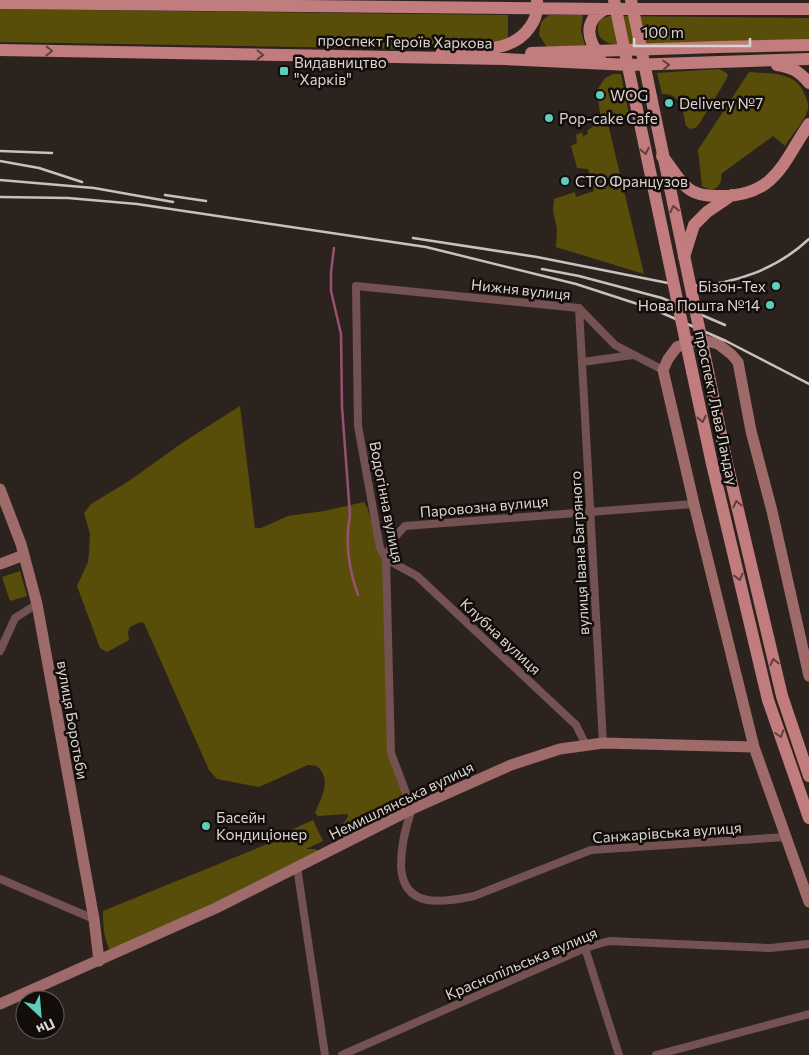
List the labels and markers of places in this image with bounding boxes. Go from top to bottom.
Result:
place label: Видавництво "Харків" [294,53,387,88]
marker: Видавництво "Харків" [278,65,290,77]
place label: WOG [610,86,648,104]
marker: WOG [594,89,606,101]
place label: Delivery №7 [679,94,763,112]
marker: Delivery №7 [663,97,675,109]
place label: Pop-cake Cafe [559,109,658,127]
marker: Pop-cake Cafe [543,112,555,124]
place label: СТО Французов [575,172,688,190]
marker: СТО Французов [559,175,571,187]
place label: Бізон-Тех [698,277,766,295]
marker: Бізон-Тех [770,280,782,292]
place label: Нова Пошта №14 [638,296,760,314]
marker: Нова Пошта №14 [764,299,776,311]
place label: Басейн Кондиціонер [216,808,307,843]
marker: Басейн Кондиціонер [200,820,212,832]

